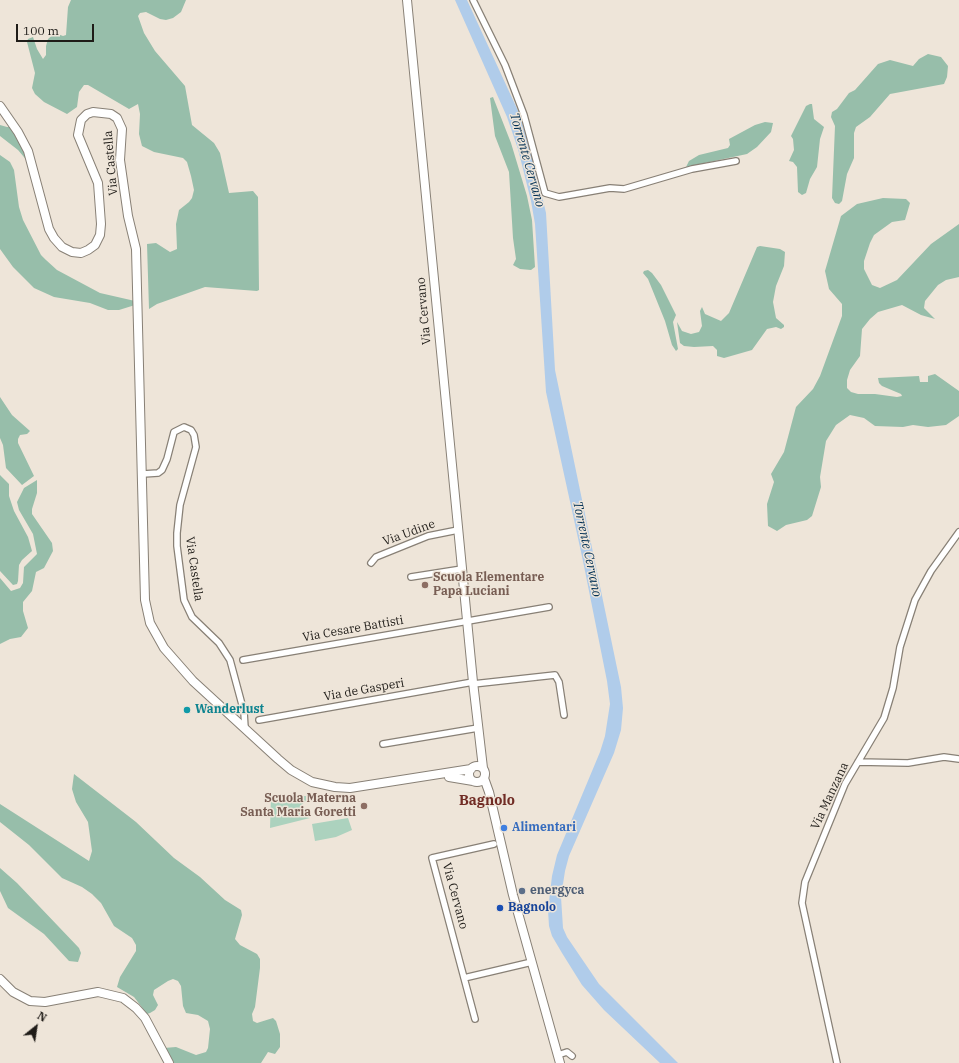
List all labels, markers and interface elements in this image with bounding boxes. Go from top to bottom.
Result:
scale bar [18,16,96,42]
text: 100 m [23,23,59,38]
water label: Torrente Cervano [506,111,548,209]
street label: Via Castella [101,130,121,196]
street label: Via Cervano [414,277,434,345]
water label: Torrente Cervano [569,500,605,598]
street label: Via Udine [381,517,437,549]
street label: Via Castella [182,536,206,602]
place label: Scuola Elementare Papa Luciani [433,571,544,599]
marker: Scuola Elementare Papa Luciani [420,580,430,590]
street label: Via Cesare Battisti [301,613,405,645]
street label: Via de Gasperi [323,676,405,704]
place label: Wanderlust [195,703,264,717]
marker: Wanderlust [182,705,192,715]
street label: Via Manzana [808,760,852,832]
place label: Scuola Materna Santa Maria Goretti [240,792,356,820]
district label: Bagnolo [459,793,515,809]
marker: Scuola Materna Santa Maria Goretti [359,801,369,811]
place label: Alimentari [512,821,576,835]
marker: Alimentari [499,823,509,833]
street label: Via Cervano [439,861,471,931]
place label: energyca [530,884,584,898]
marker: energyca [517,886,527,896]
place label: Bagnolo [508,901,556,915]
marker: Bagnolo [495,903,505,913]
north arrow [16,1007,56,1047]
text: N [35,1008,49,1025]

